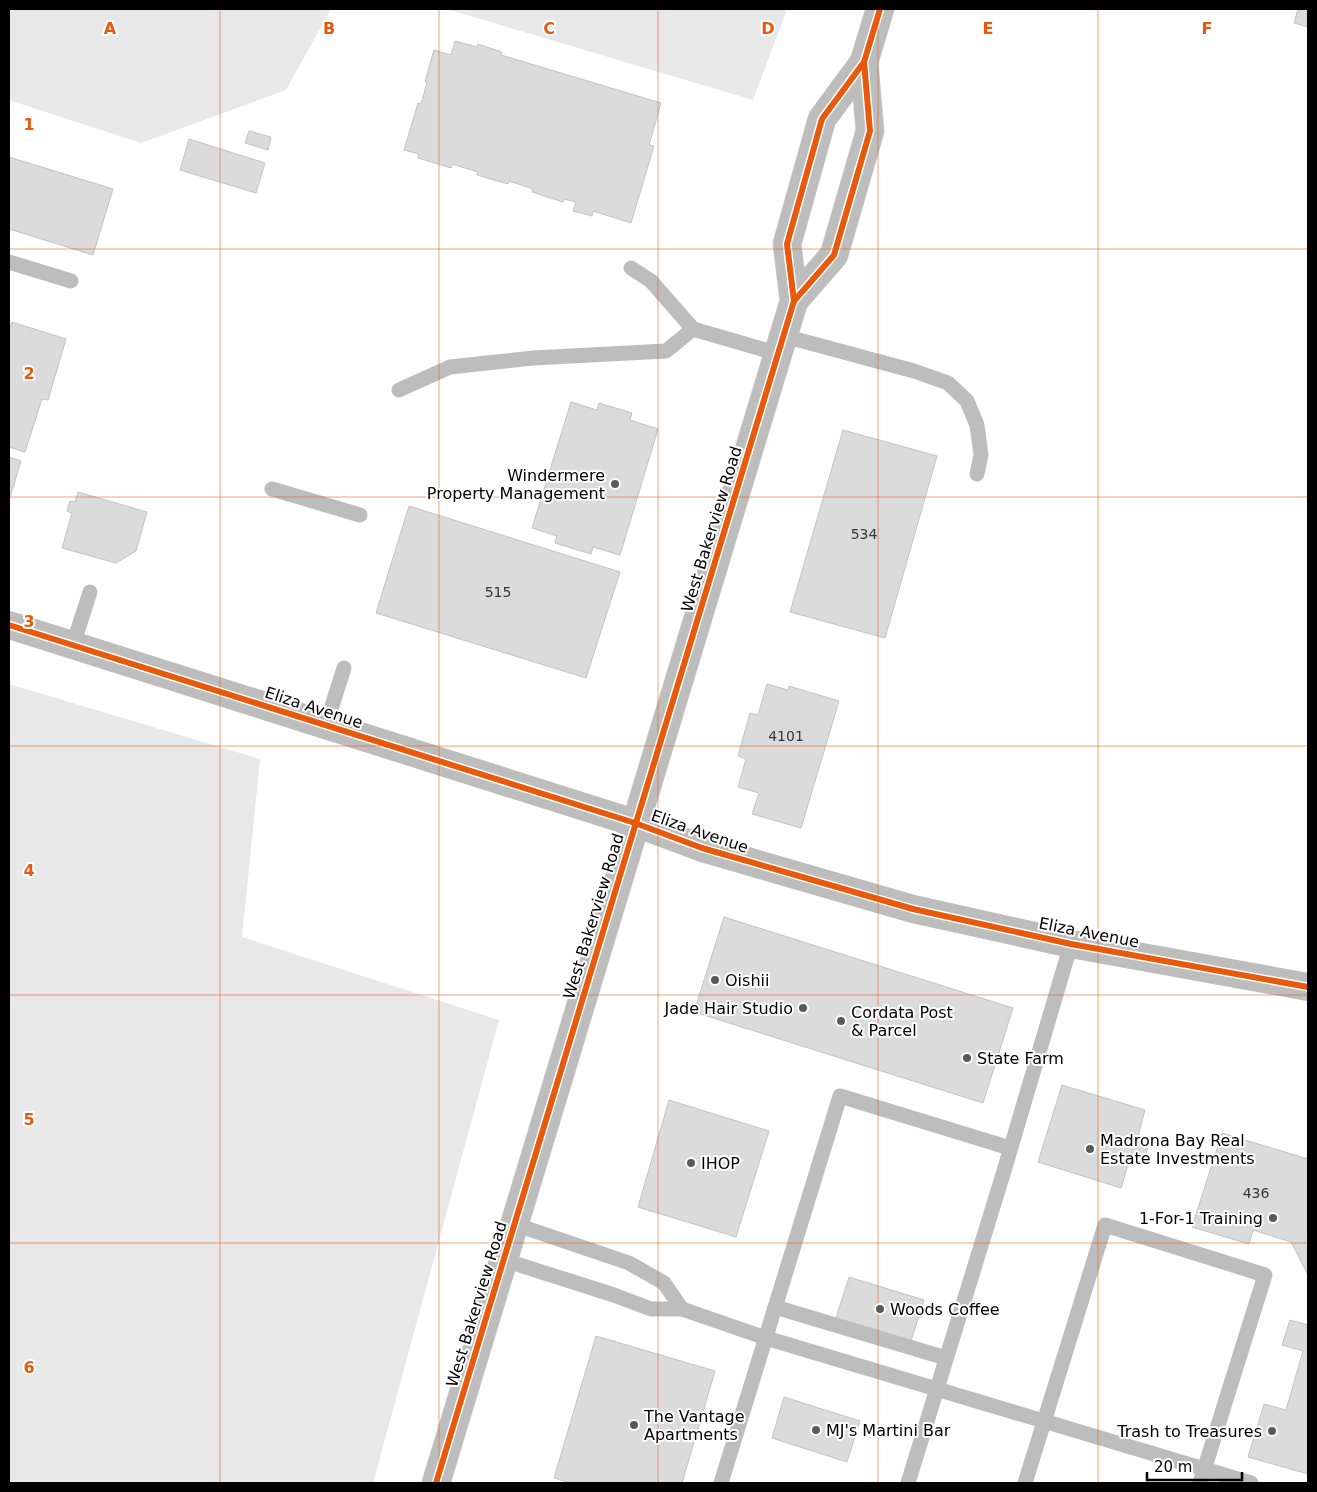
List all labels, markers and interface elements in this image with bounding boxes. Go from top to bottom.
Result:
text: A [104,19,117,38]
text: B [323,19,335,38]
text: C [543,19,555,38]
text: D [761,19,775,38]
text: E [983,19,993,38]
text: F [1202,19,1212,38]
text: 1 [23,115,35,134]
text: 2 [23,364,35,383]
street label: West Bakerview Road [677,444,746,614]
place label: Windermere Property Management [427,466,605,503]
marker: Windermere Property Management [609,478,621,490]
house number: 534 [851,526,877,542]
house number: 515 [485,584,511,600]
text: 3 [23,612,35,631]
street label: Eliza Avenue [263,683,365,732]
house number: 4101 [768,728,804,744]
street label: Eliza Avenue [649,806,751,857]
street label: West Bakerview Road [559,831,628,1001]
text: 4 [23,861,35,880]
street label: Eliza Avenue [1037,913,1141,952]
place label: Oishii [725,971,769,990]
marker: Oishii [709,974,721,986]
place label: Jade Hair Studio [663,999,793,1018]
marker: Jade Hair Studio [797,1002,809,1014]
place label: Cordata Post & Parcel [851,1003,953,1040]
marker: Cordata Post & Parcel [835,1015,847,1027]
place label: State Farm [977,1049,1064,1068]
marker: State Farm [961,1052,973,1064]
text: 5 [23,1110,35,1129]
place label: Madrona Bay Real Estate Investments [1100,1131,1255,1168]
marker: Madrona Bay Real Estate Investments [1084,1143,1096,1155]
place label: IHOP [701,1154,740,1173]
marker: IHOP [685,1157,697,1169]
house number: 436 [1243,1185,1269,1201]
place label: 1-For-1 Training [1139,1209,1263,1228]
marker: 1-For-1 Training [1267,1212,1279,1224]
street label: West Bakerview Road [442,1219,511,1389]
place label: Woods Coffee [890,1300,1000,1319]
marker: Woods Coffee [874,1303,886,1315]
text: 6 [23,1358,35,1377]
place label: The Vantage Apartments [643,1407,745,1444]
marker: The Vantage Apartments [628,1419,640,1431]
place label: MJ's Martini Bar [826,1421,951,1440]
place label: Trash to Treasures [1116,1422,1262,1441]
marker: MJ's Martini Bar [810,1424,822,1436]
marker: Trash to Treasures [1266,1425,1278,1437]
scale bar [1147,1450,1242,1482]
text: 20 m [1154,1458,1192,1476]

